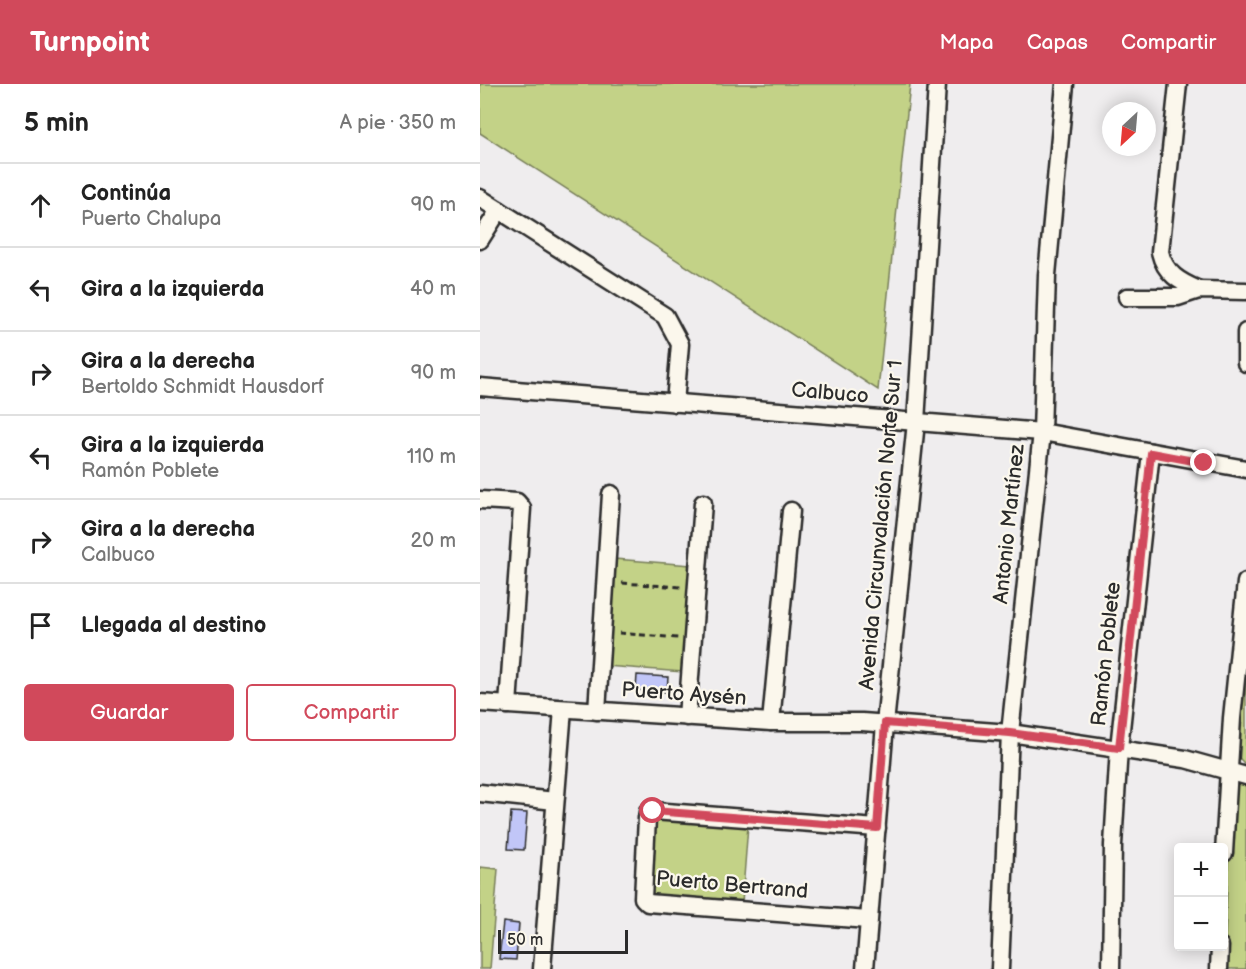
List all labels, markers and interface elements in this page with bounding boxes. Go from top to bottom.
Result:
text: Turnpoint [30,26,150,59]
text: Mapa [940,30,994,55]
text: Capas [1027,30,1088,55]
text: Compartir [1121,30,1216,55]
north arrow [1102,102,1156,156]
text: 5 min [24,108,89,139]
text: A pie · 350 m [340,111,456,135]
text: Continúa [81,180,171,207]
icon: ahead [24,189,57,222]
text: 90 m [411,193,456,217]
text: Puerto Chalupa [81,207,221,231]
icon: left [24,273,57,306]
text: Gira a la izquierda [81,276,265,303]
text: 40 m [410,277,456,301]
text: Gira a la derecha [81,348,255,375]
icon: right [24,357,57,390]
street label: Avenida Circunvalación Norte Sur 1 [854,359,908,691]
text: 90 m [411,361,456,385]
text: Bertoldo Schmidt Hausdorf [81,375,324,399]
street label: Calbuco [790,377,870,409]
text: Gira a la izquierda [81,432,265,459]
icon: left [24,441,57,474]
street label: Antonio Martínez [988,442,1030,605]
text: 110 m [407,445,456,469]
route end [1190,449,1216,475]
text: Ramón Poblete [81,459,219,483]
text: Gira a la derecha [81,516,255,543]
icon: right [24,525,57,558]
text: 20 m [411,529,456,553]
text: Calbuco [81,543,155,567]
street label: Ramón Poblete [1086,581,1126,727]
icon: arrive [24,609,57,642]
text: Llegada al destino [81,612,266,639]
street label: Puerto Aysén [621,677,747,711]
button: Guardar [24,684,234,741]
button: Compartir [246,684,456,741]
route start [639,797,665,823]
map controls [1174,843,1228,951]
button: + [1174,843,1228,897]
street label: Puerto Bertrand [655,866,809,904]
button: − [1174,897,1228,951]
scale bar [498,927,628,954]
text: 50 m [507,931,543,950]

